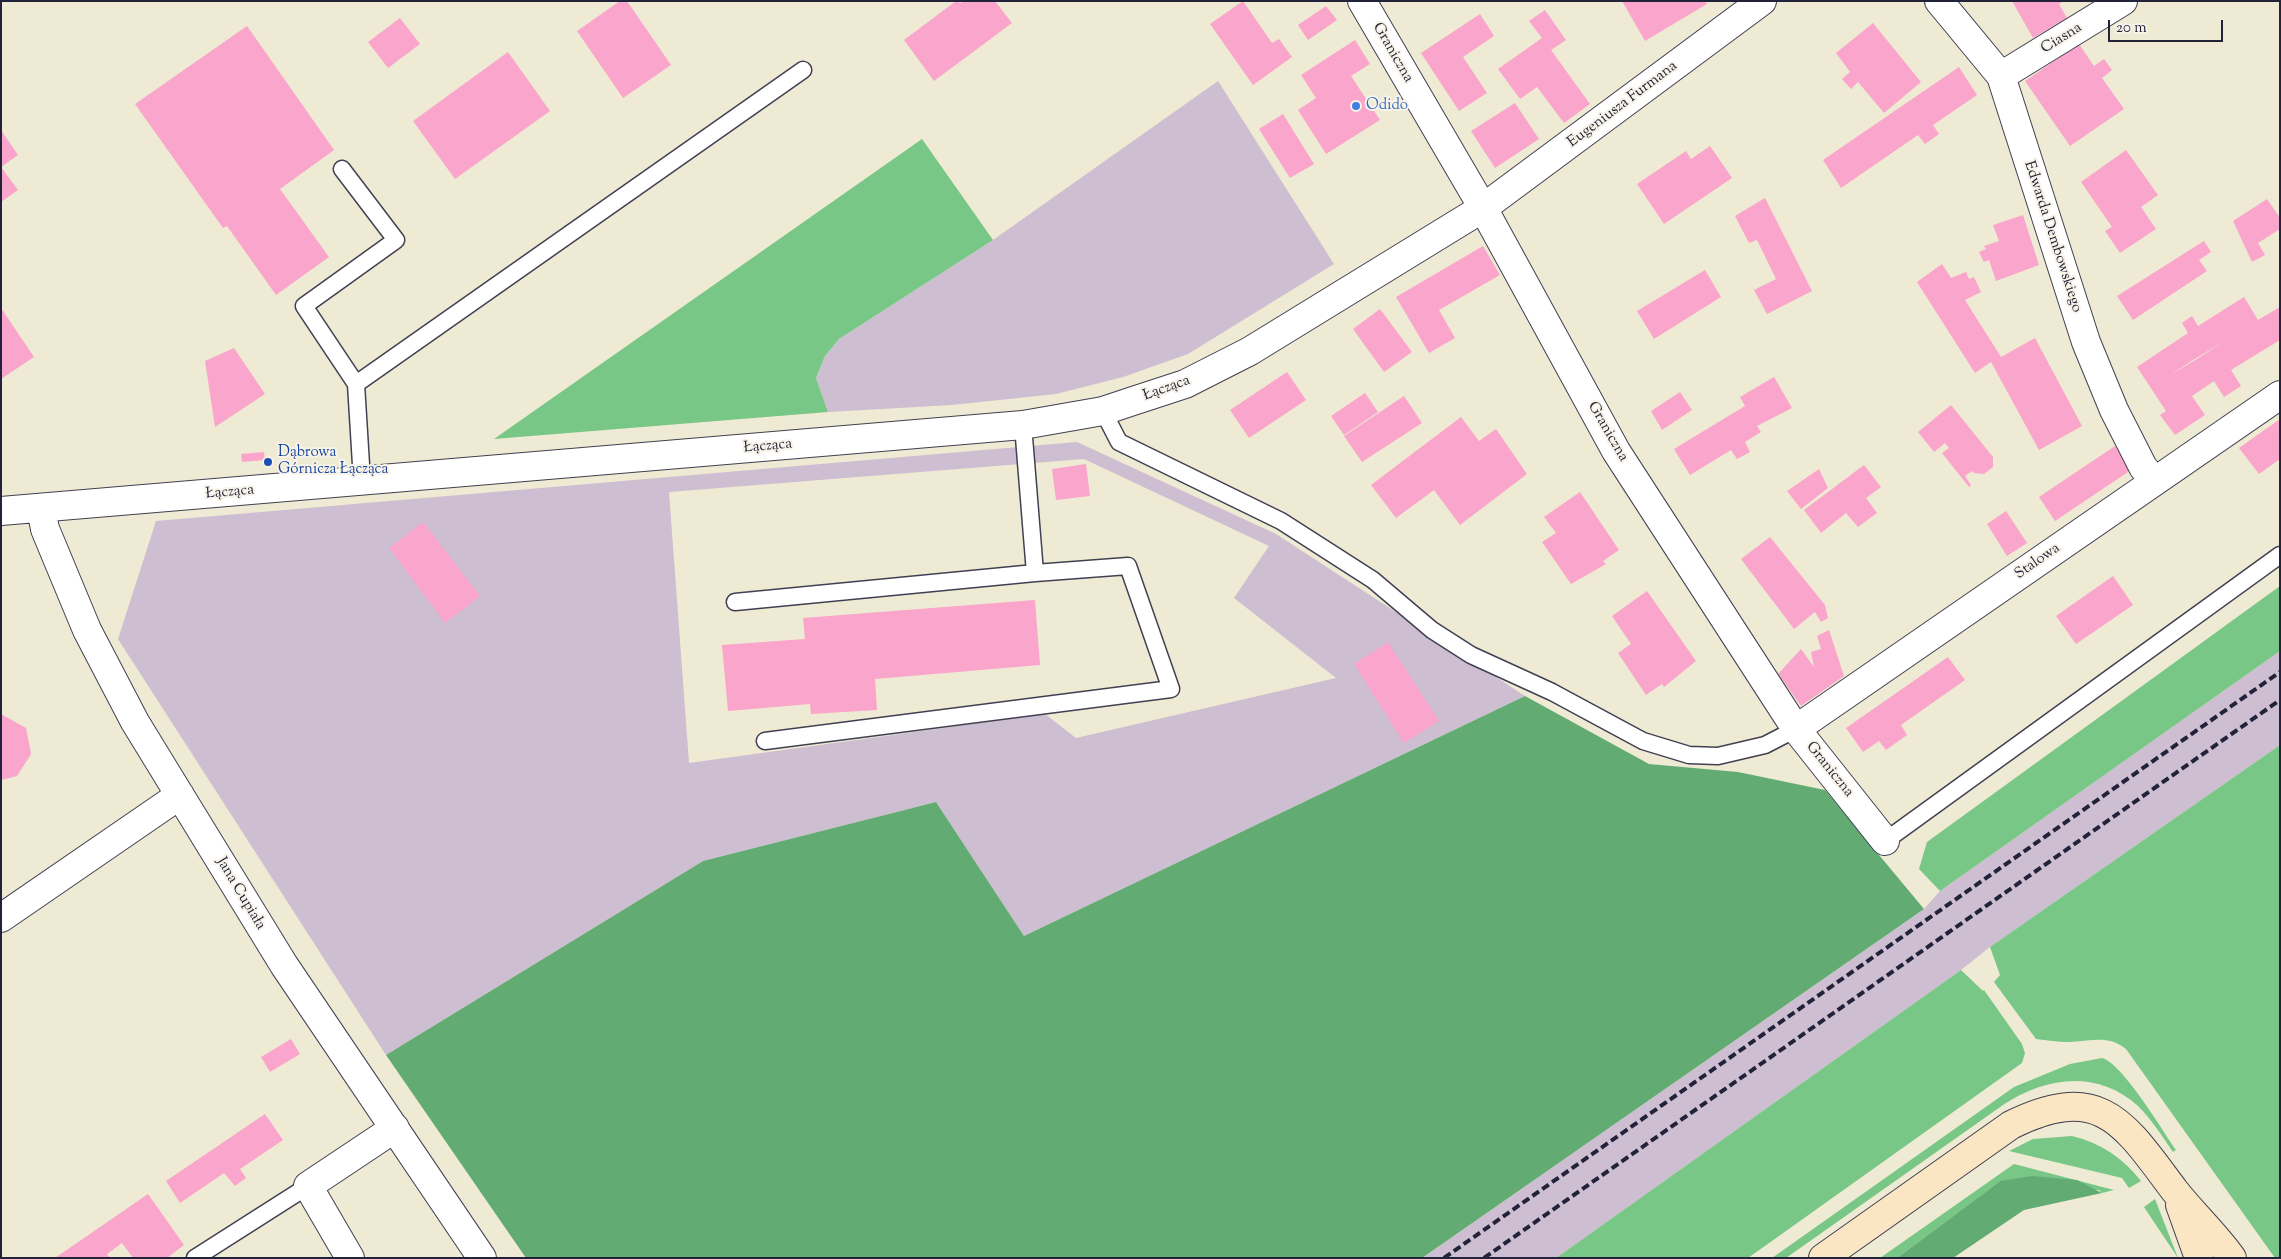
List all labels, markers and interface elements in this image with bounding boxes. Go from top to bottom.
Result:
scale bar [2111,10,2226,42]
text: 20 m [2116,18,2147,39]
street label: Graniczna [1368,20,1416,86]
street label: Ciasna [2038,20,2086,58]
street label: Eugeniusza Furmana [1565,58,1681,152]
place label: Odido [1366,97,1408,115]
marker: Odido [1350,100,1362,112]
street label: Edwarda Dembowskiego [2019,159,2085,315]
street label: Łącząca [1141,372,1193,406]
street label: Graniczna [1583,399,1631,465]
street label: Łącząca [743,436,793,458]
place label: Dąbrowa Górnicza Łącząca [278,444,388,479]
marker: Dąbrowa Górnicza Łącząca [262,456,274,468]
street label: Łącząca [205,482,255,504]
street label: Stalowa [2012,540,2064,584]
street label: Graniczna [1801,739,1857,801]
street label: Jana Cupiała [211,854,269,934]

